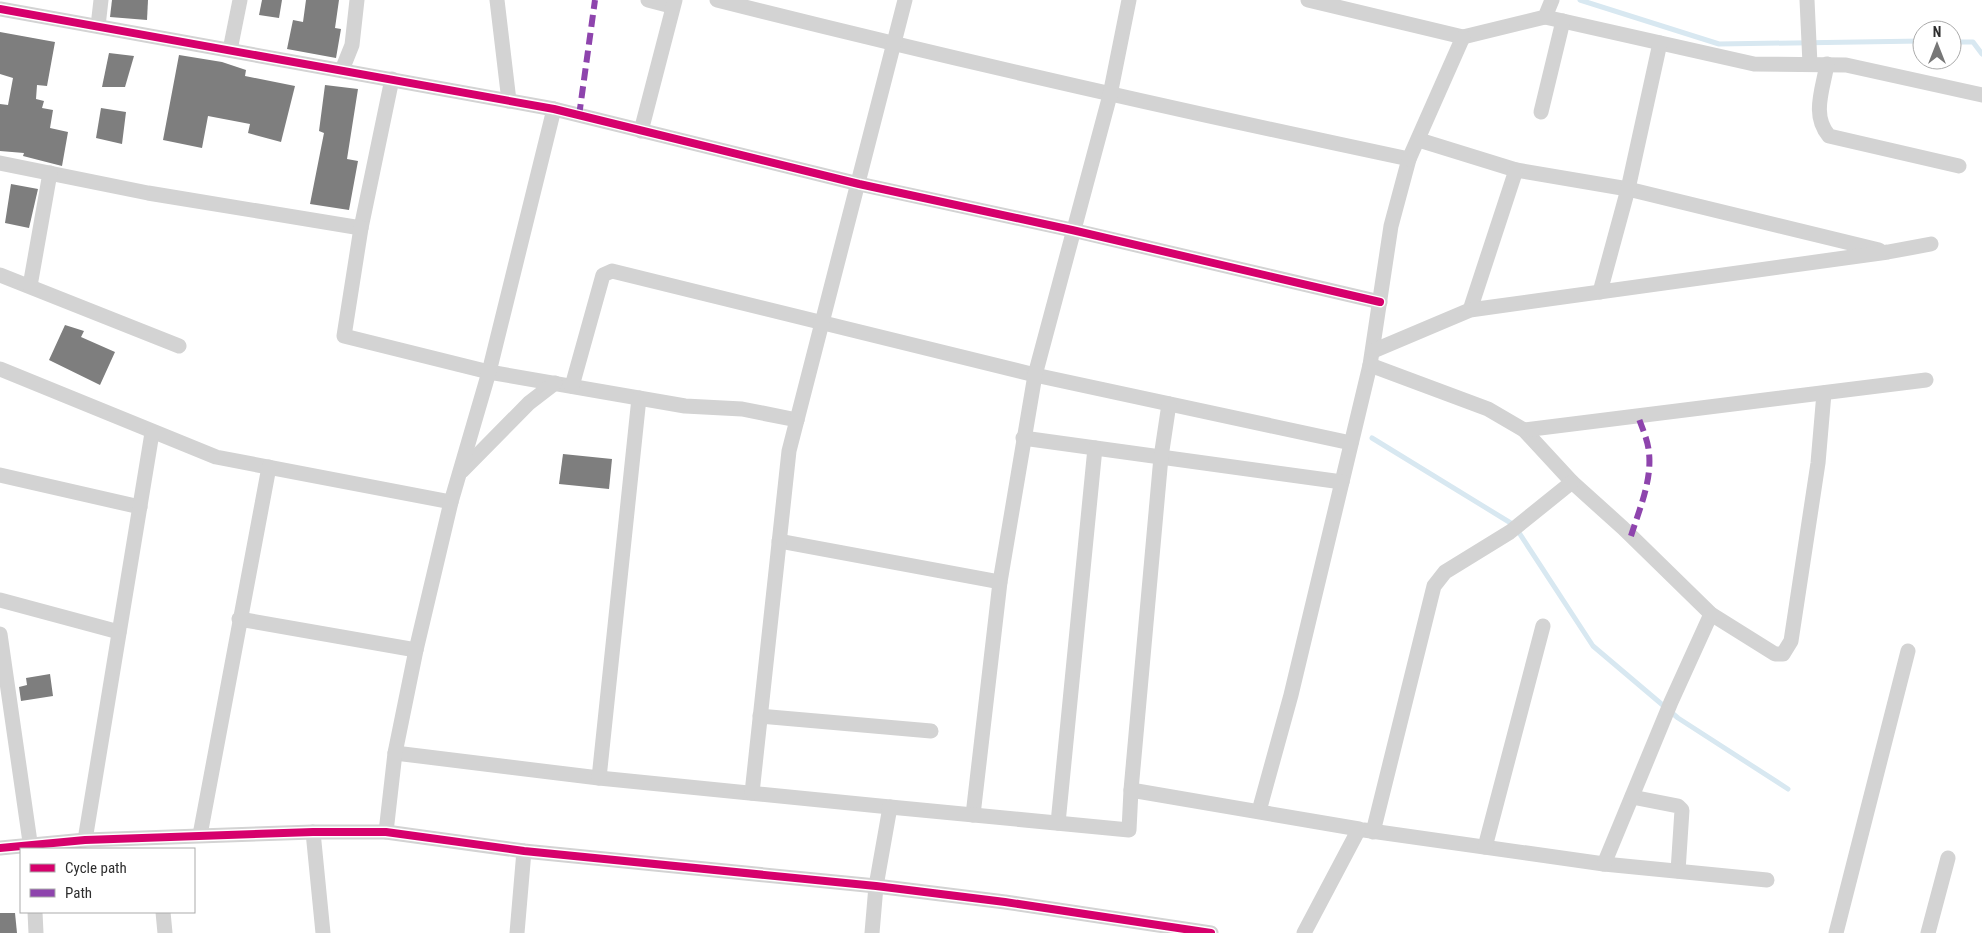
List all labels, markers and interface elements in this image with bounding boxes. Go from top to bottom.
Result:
north arrow [1912,20,1962,70]
text: N [1933,24,1941,40]
legend [20,848,195,913]
text: Cycle path [65,859,127,877]
text: Path [65,884,92,902]

